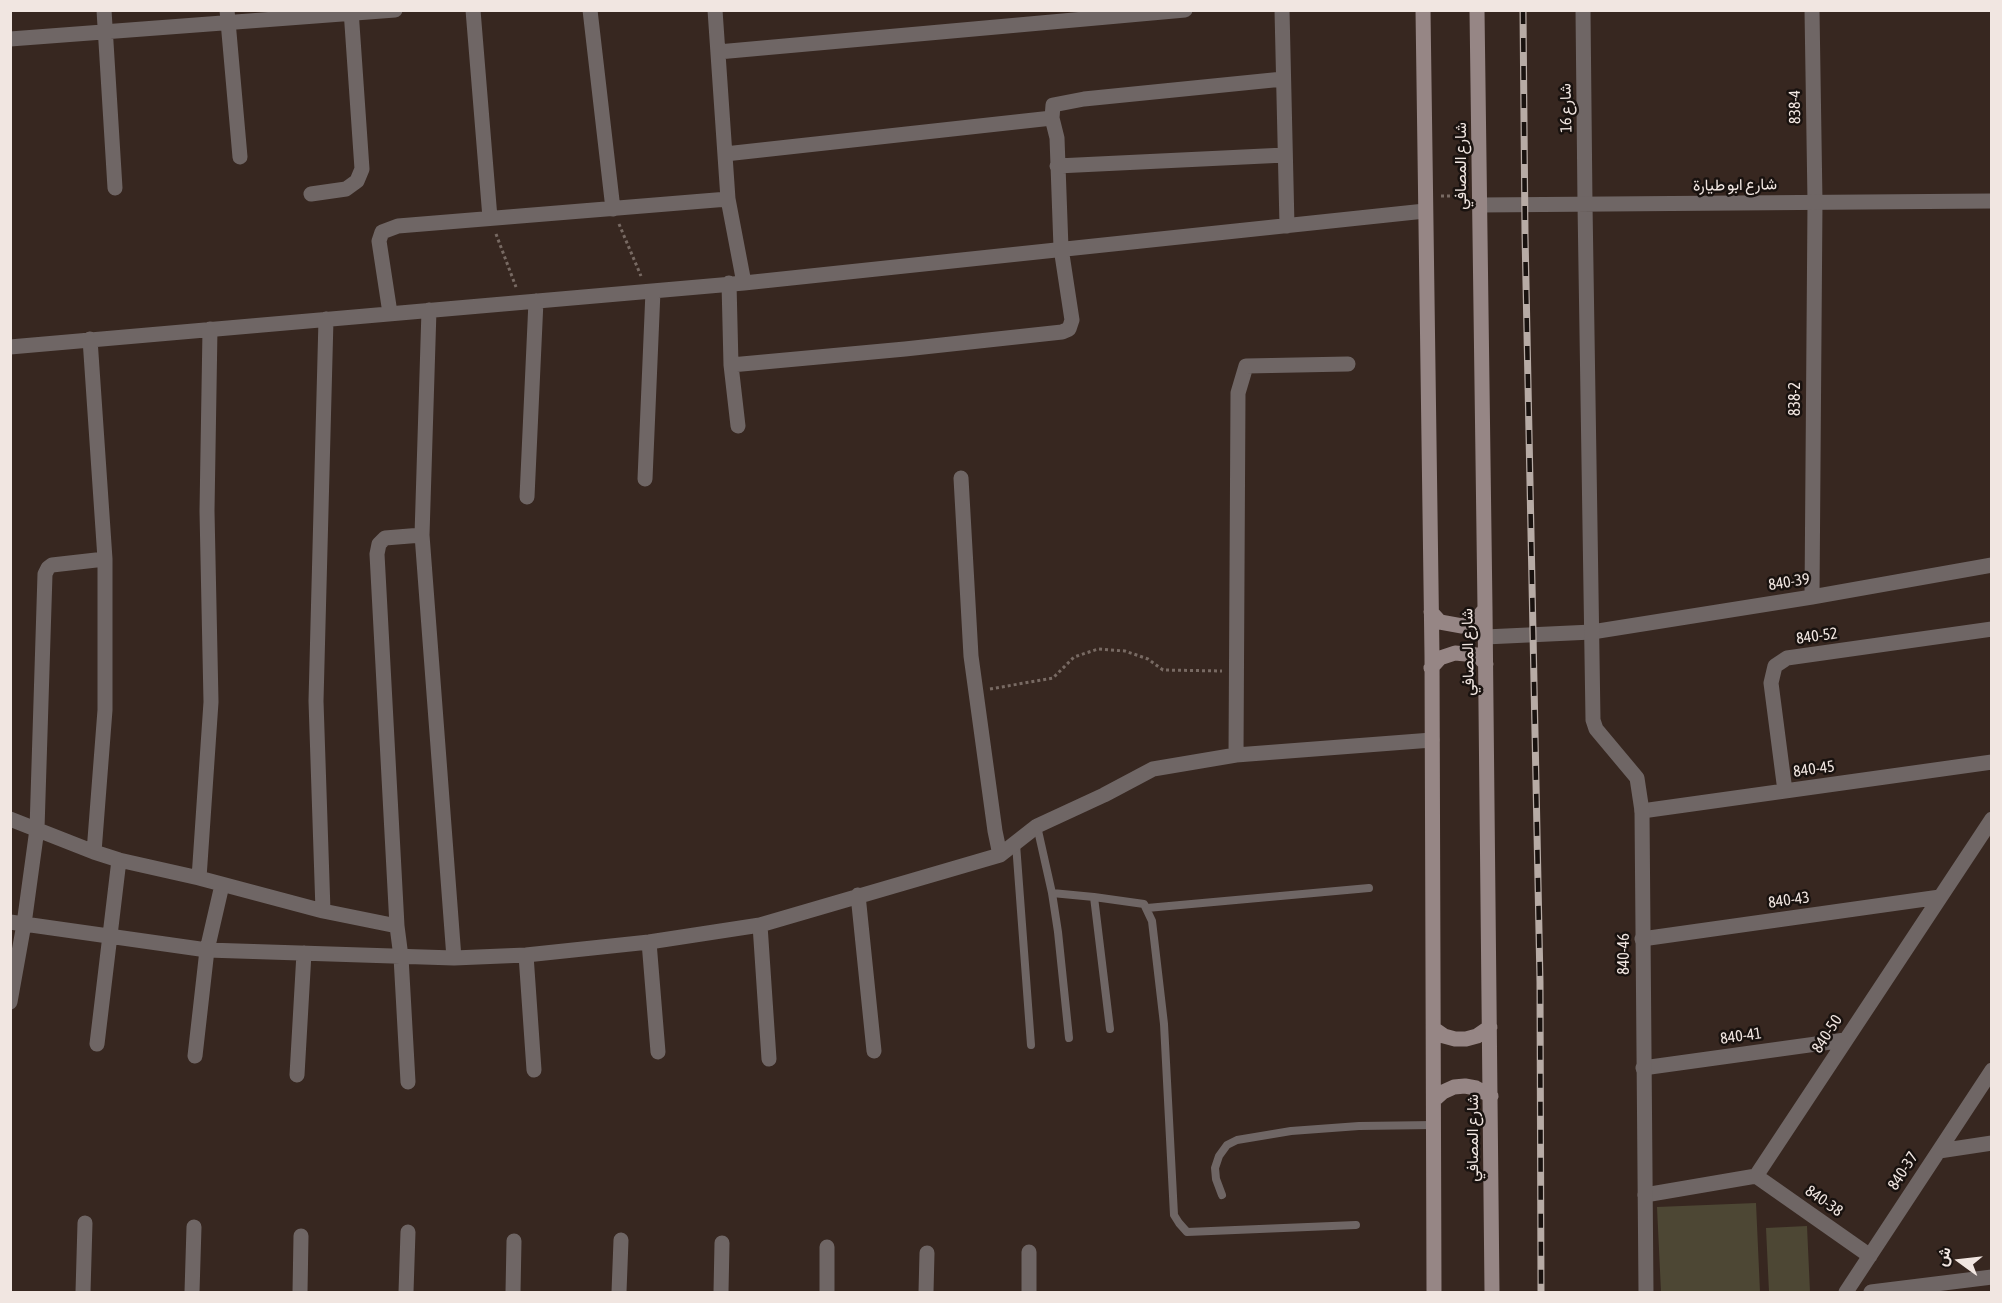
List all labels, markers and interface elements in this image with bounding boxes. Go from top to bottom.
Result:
street label: شارع 16 [1556,83,1576,133]
street label: 838-4 [1785,90,1805,124]
street label: شارع المصافي [1451,122,1471,210]
street label: شارع ابو طيارة [1693,175,1777,195]
street label: 838-2 [1785,382,1805,416]
street label: 840-39 [1767,569,1811,595]
street label: شارع المصافي [1458,608,1478,696]
street label: 840-52 [1795,624,1839,648]
street label: 840-45 [1792,757,1836,781]
street label: 840-43 [1767,888,1811,912]
street label: 840-46 [1614,933,1634,975]
street label: 840-50 [1808,1011,1846,1057]
street label: 840-41 [1719,1024,1763,1048]
street label: شارع المصافي [1463,1094,1483,1182]
street label: 840-37 [1884,1148,1922,1194]
street label: 840-38 [1801,1181,1847,1221]
north arrow [1930,1231,1990,1291]
text: ش [1931,1245,1954,1268]

